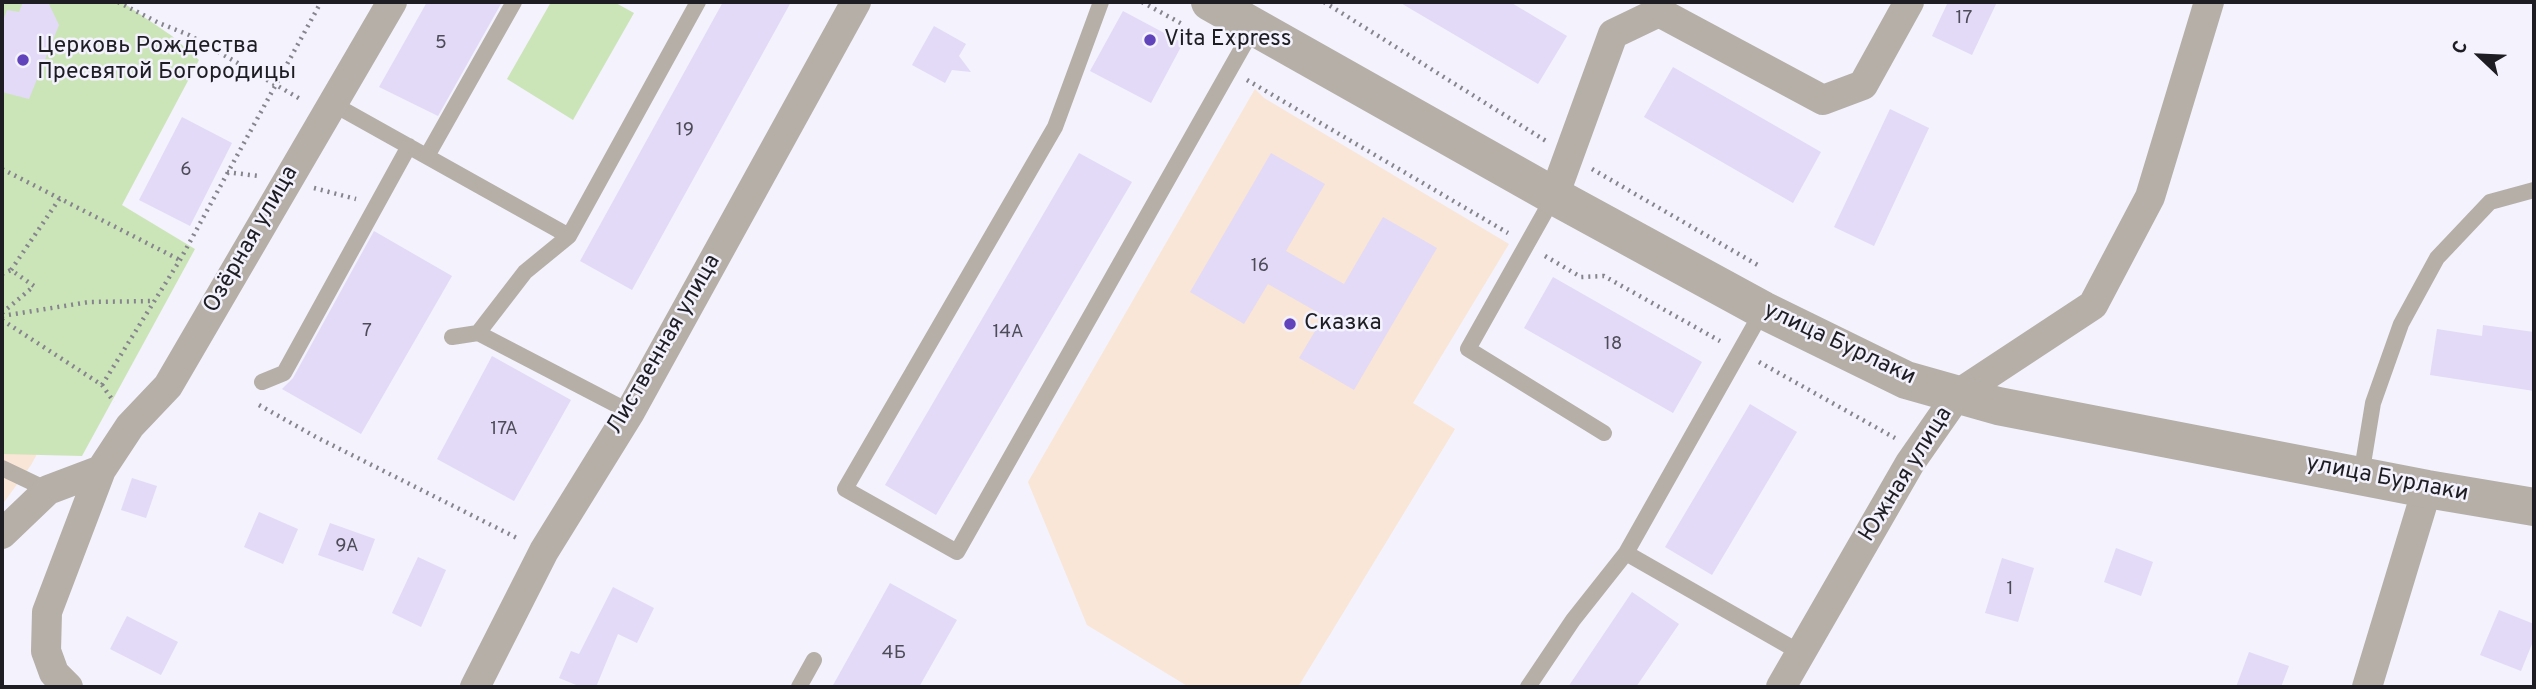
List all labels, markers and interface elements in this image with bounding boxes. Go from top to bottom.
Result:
house number: 17 [1956,8,1972,30]
north arrow [2445,21,2515,91]
place label: Vita Express [1164,26,1292,54]
marker: Vita Express [1142,32,1158,48]
place label: Церковь Рождества Пресвятой Богородицы [37,33,296,87]
house number: 5 [435,33,447,55]
text: С [2447,38,2474,58]
marker: Церковь Рождества Пресвятой Богородицы [15,52,31,68]
house number: 19 [676,120,694,142]
house number: 6 [180,160,192,182]
street label: Озёрная улица [199,162,305,318]
street label: Лиственная улица [602,250,728,440]
house number: 16 [1251,256,1269,278]
street label: улица Бурлаки [1759,298,1919,392]
place label: Сказка [1304,310,1382,338]
marker: Сказка [1282,316,1298,332]
house number: 7 [362,321,372,343]
house number: 14А [992,322,1024,344]
house number: 18 [1604,334,1622,356]
street label: Южная улица [1855,402,1959,548]
house number: 17А [490,419,518,441]
street label: улица Бурлаки [2304,451,2470,509]
house number: 9А [335,536,359,558]
house number: 1 [2006,579,2014,601]
house number: 4Б [882,643,906,665]

